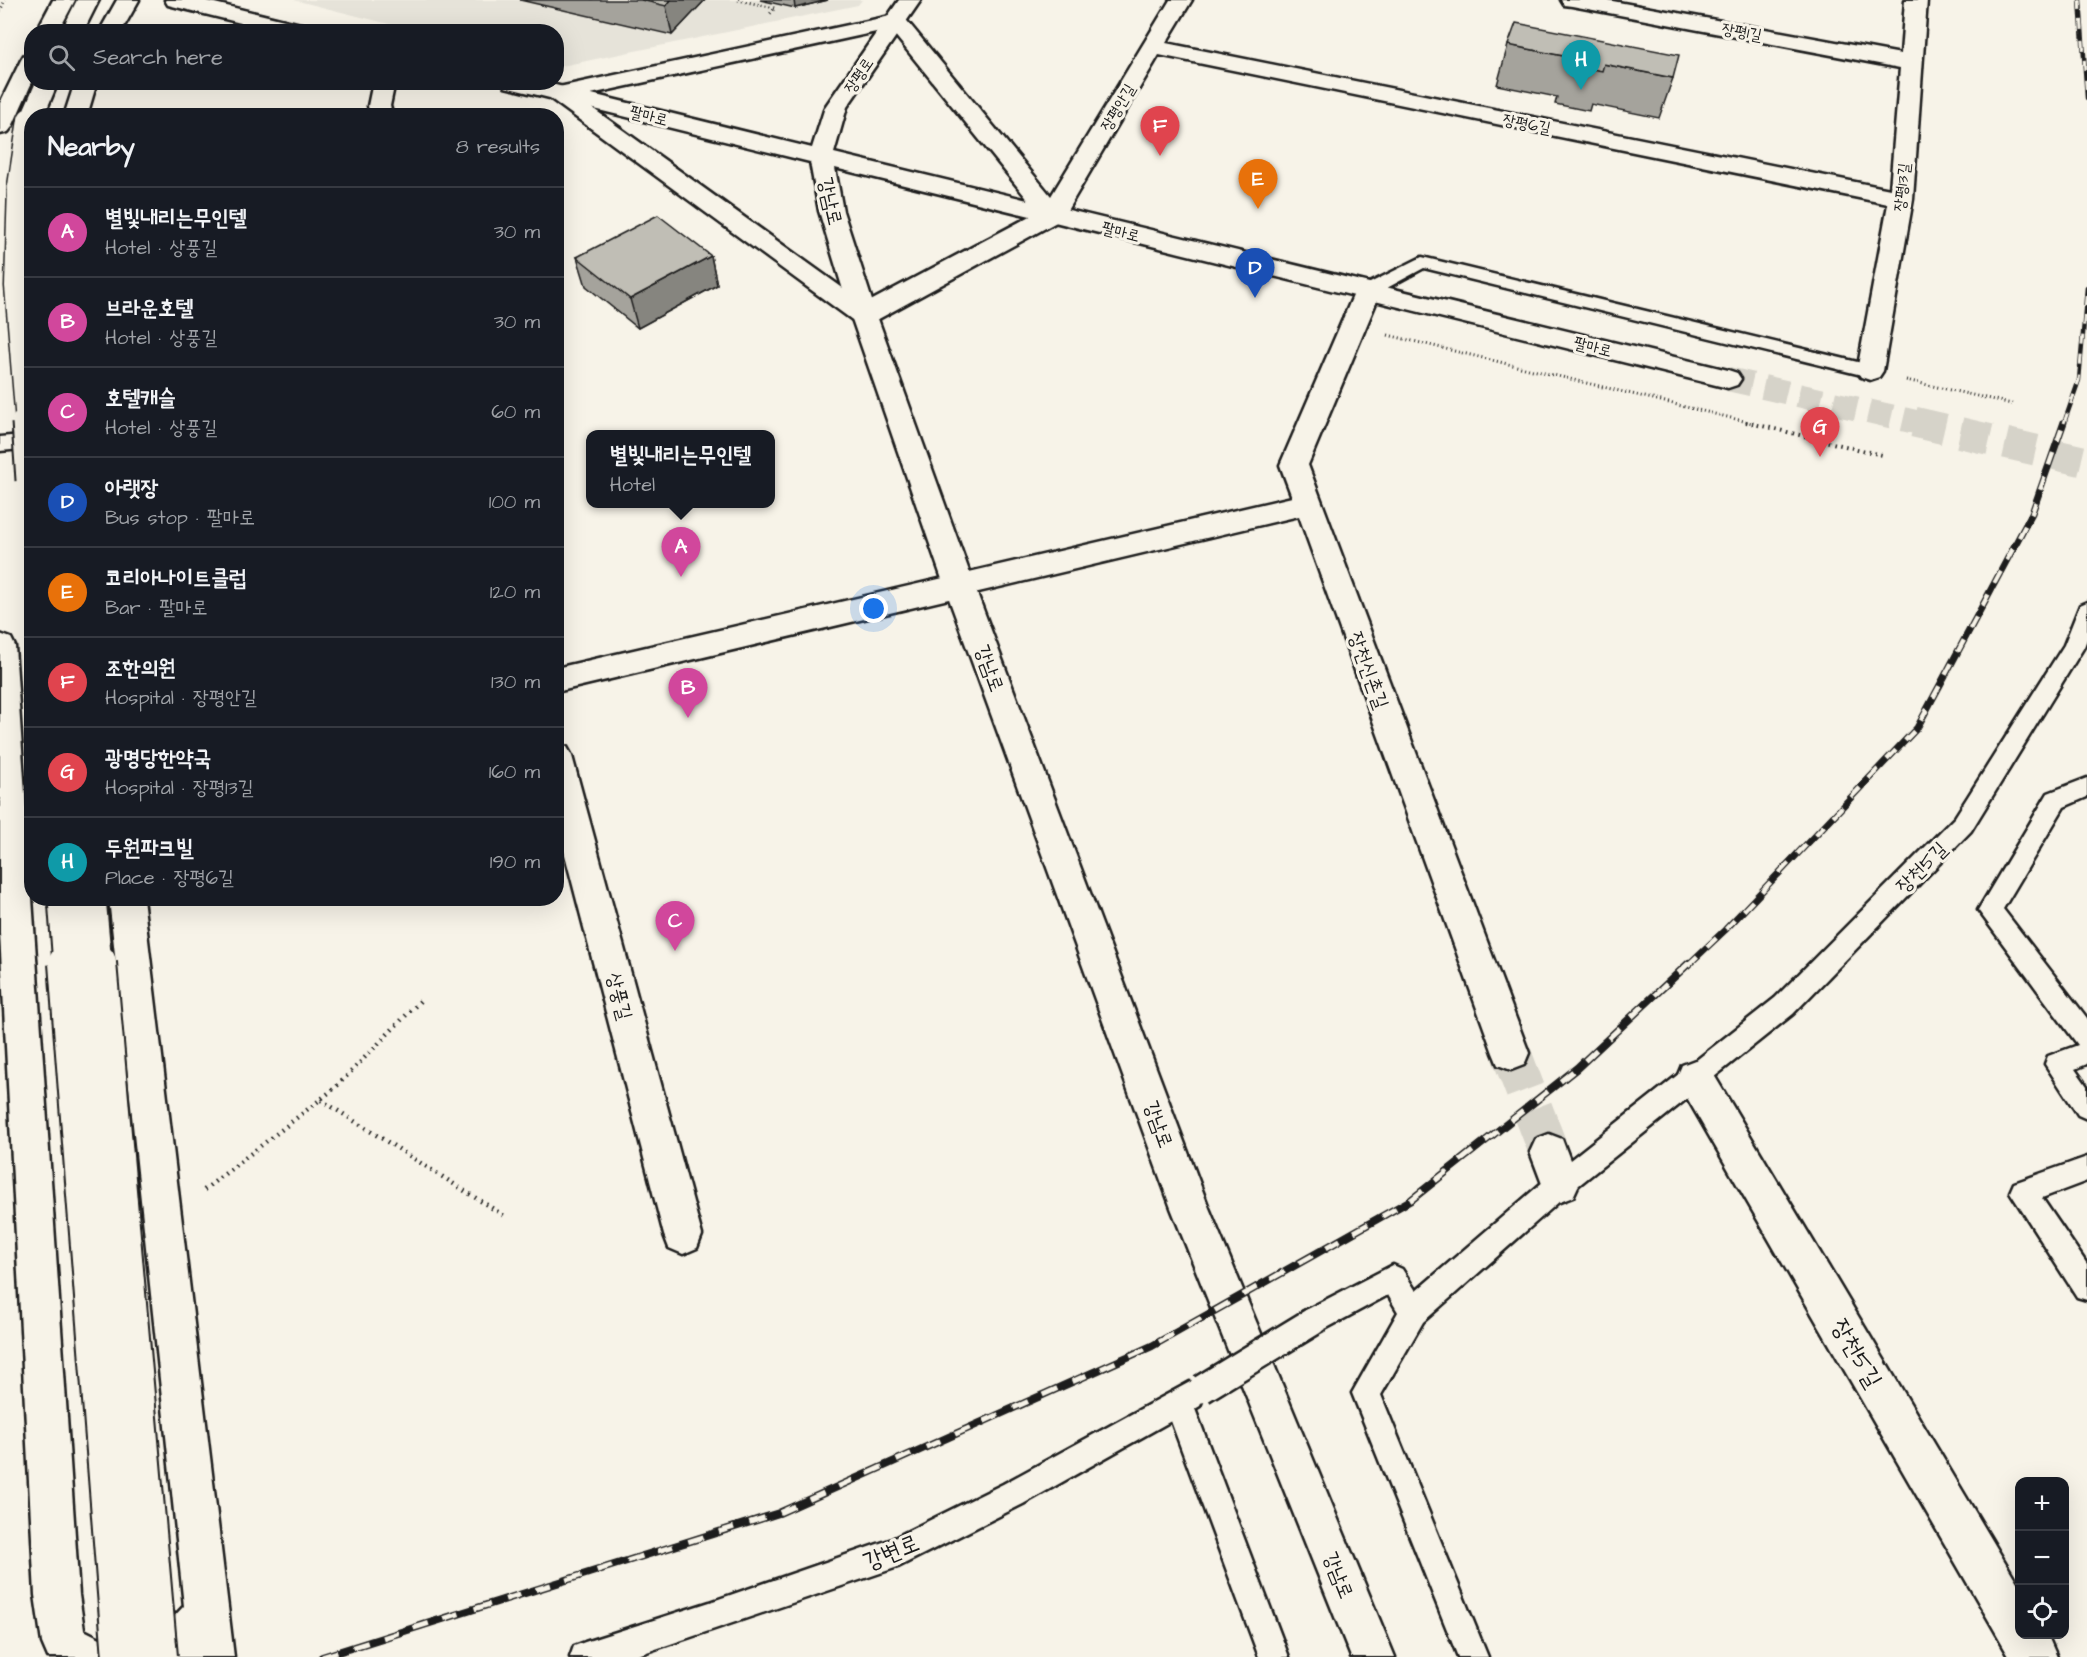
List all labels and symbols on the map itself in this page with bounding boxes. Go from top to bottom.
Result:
street label: 장평1길 [1720,18,1764,46]
pin: H [1562,40,1600,90]
street label: 장평로 [839,53,879,98]
street label: 장평안길 [1095,80,1141,135]
street label: 팔마로 [627,101,670,131]
pin: F [1140,106,1180,156]
street label: 장평6길 [1501,109,1553,139]
pin: E [1238,160,1278,209]
street label: 장평13길 [1889,162,1915,213]
street label: 강남로 [811,175,849,228]
street label: 팔마로 [1099,217,1142,247]
pin: D [1236,248,1274,298]
street label: 팔마로 [1571,332,1614,362]
pin: G [1800,408,1840,457]
pin: A [662,528,700,577]
your location [859,594,888,623]
street label: 장천신촌길 [1341,628,1395,713]
street label: 강남로 [968,641,1010,696]
pin: B [668,668,708,718]
street label: 장천5길 [1890,836,1954,900]
pin: C [656,902,694,951]
street label: 상풍길 [599,969,639,1023]
street label: 강남로 [1137,1097,1179,1152]
street label: 장천5길 [1823,1313,1890,1394]
street label: 강변로 [858,1526,925,1580]
street label: 강남로 [1316,1548,1360,1603]

